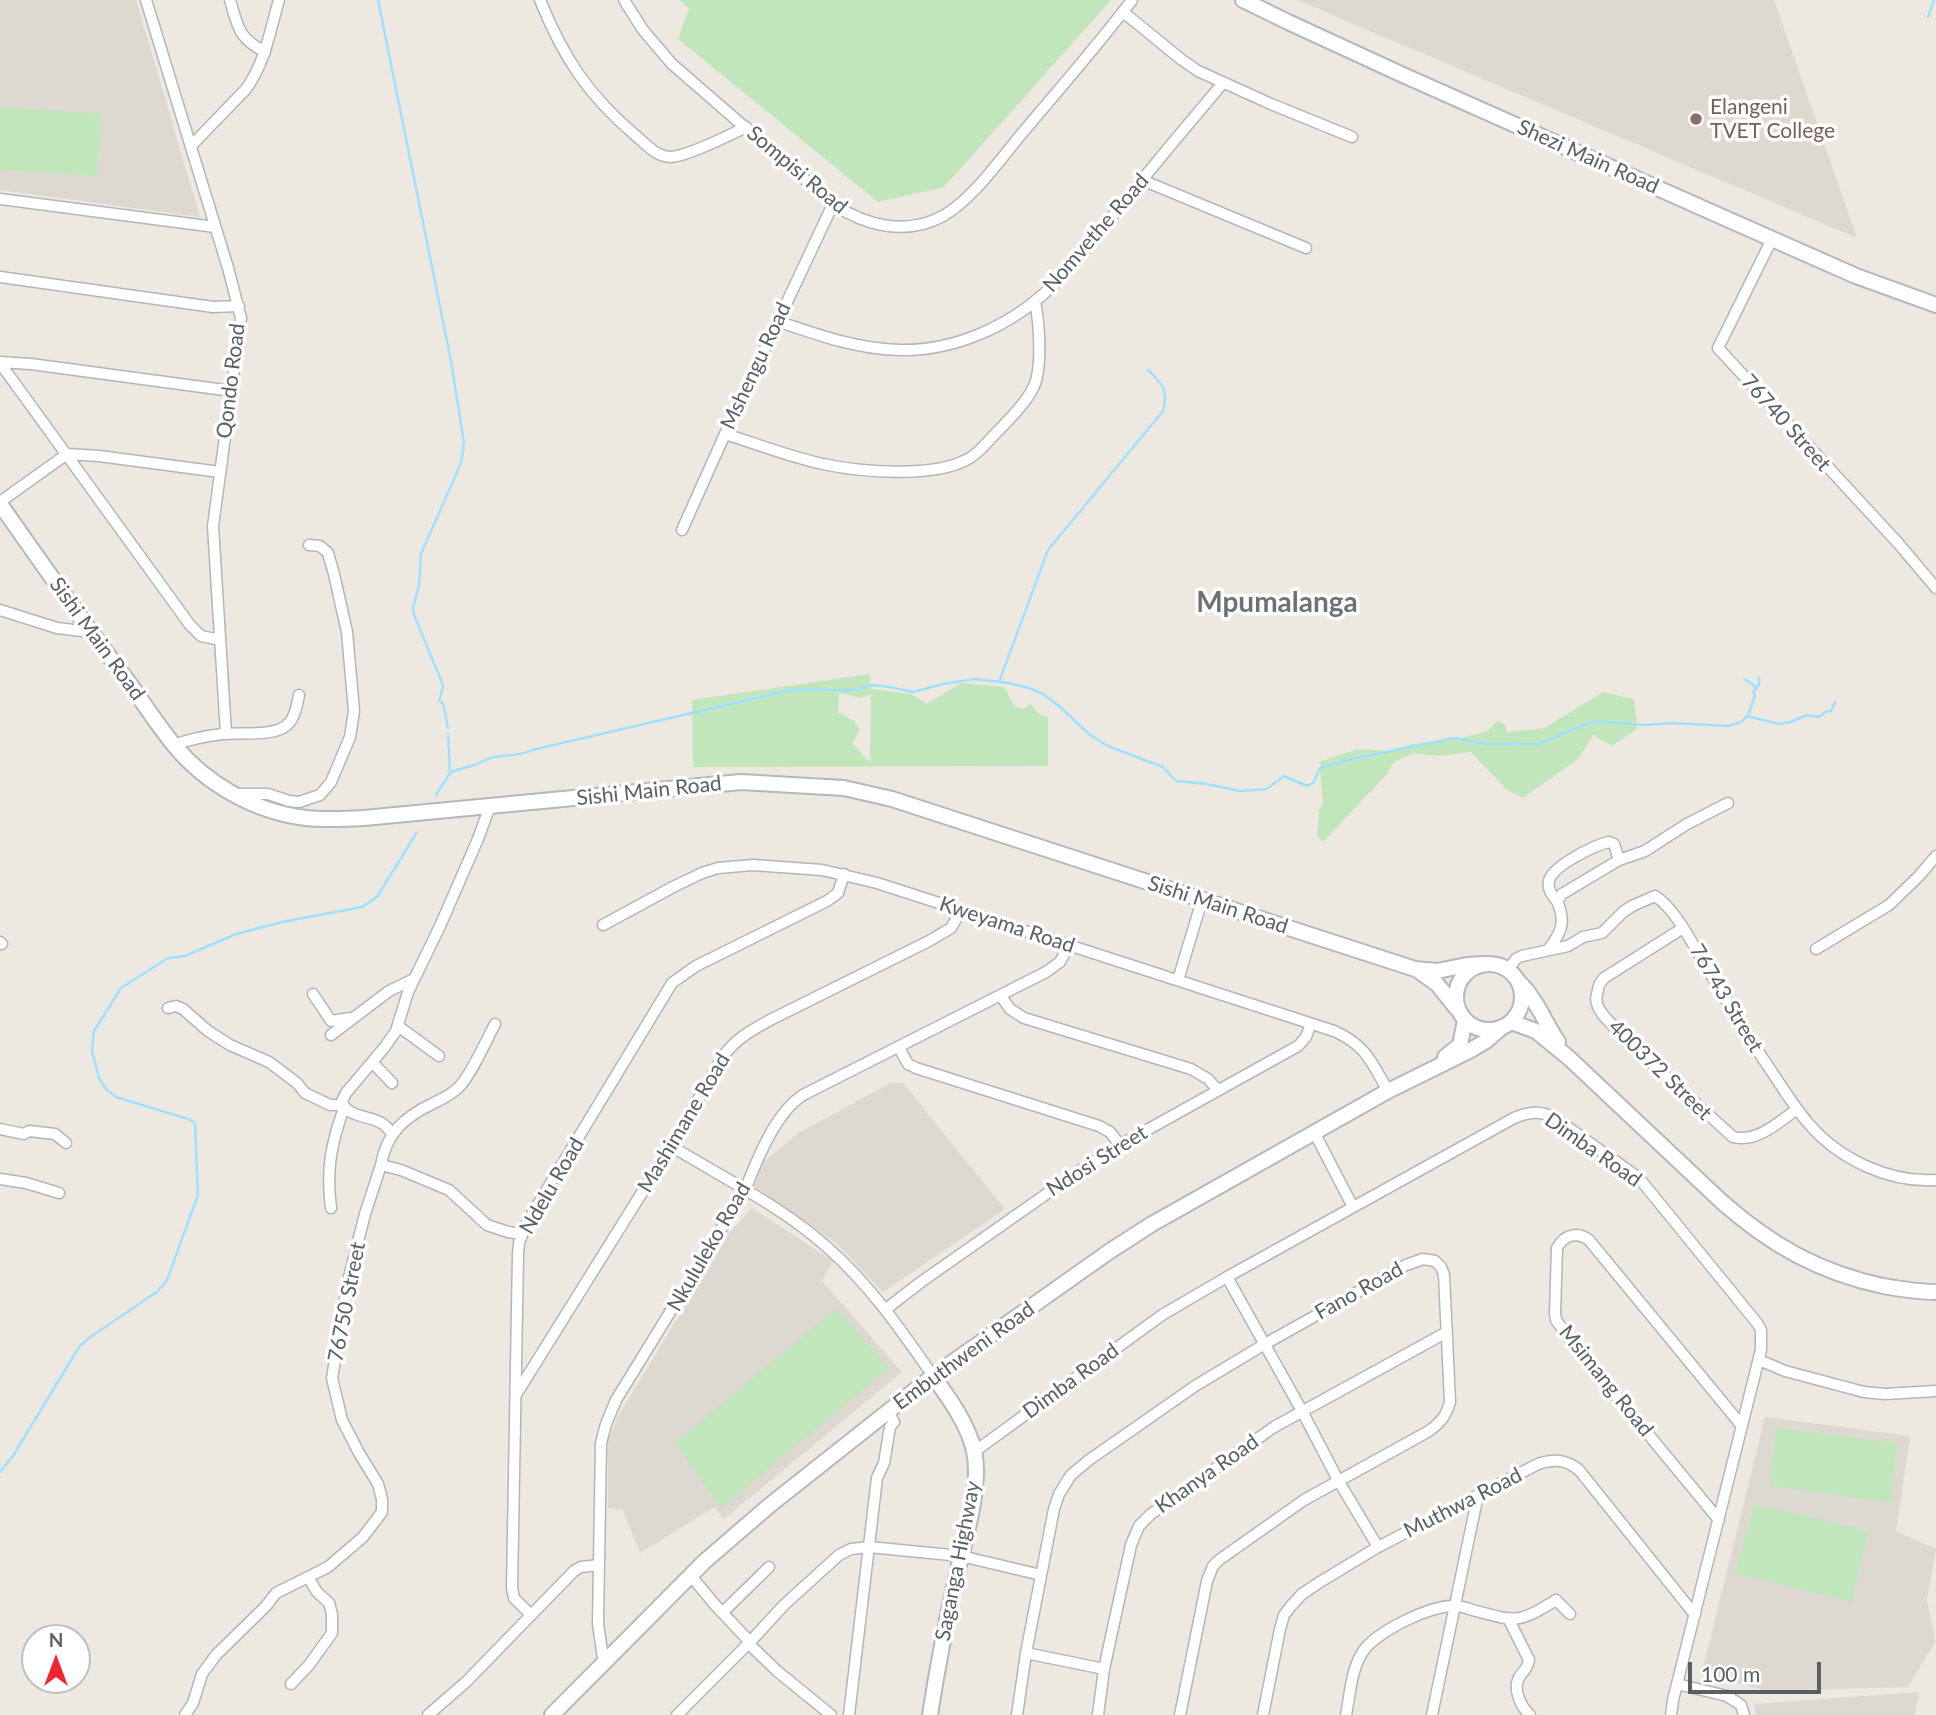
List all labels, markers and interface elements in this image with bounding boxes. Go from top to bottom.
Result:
place label: Elangeni TVET College [1710,94,1835,144]
marker: Elangeni TVET College [1688,111,1704,127]
street label: Shezi Main Road [1513,115,1663,199]
street label: Sompisi Road [742,121,852,219]
street label: Nomvethe Road [1038,169,1154,297]
street label: Mshengu Road [716,298,796,434]
street label: Qondo Road [211,322,251,440]
street label: 76740 Street [1736,369,1836,477]
street label: Sishi Main Road [44,573,150,705]
district label: Mpumalanga [1196,586,1358,620]
street label: Sishi Main Road [575,771,723,811]
street label: Sishi Main Road [1145,870,1291,940]
street label: Kweyama Road [936,891,1078,959]
street label: 76743 Street [1684,939,1768,1057]
street label: 400372 Street [1603,1014,1717,1126]
street label: Mashimane Road [633,1049,735,1197]
street label: Dimba Road [1540,1107,1646,1193]
street label: Ndosi Street [1042,1120,1152,1202]
street label: Ndelu Road [514,1133,590,1239]
street label: Nkululeko Road [662,1178,756,1316]
street label: 76750 Street [323,1240,371,1364]
street label: Fano Road [1311,1257,1407,1325]
street label: Embuthweni Road [889,1296,1039,1416]
street label: Msimang Road [1554,1320,1658,1442]
street label: Dimba Road [1018,1338,1124,1424]
street label: Khanya Road [1150,1429,1264,1519]
street label: Muthwa Road [1400,1462,1526,1544]
street label: Saganga Highway [930,1479,986,1643]
north arrow [21,1624,91,1694]
text: N [49,1628,63,1651]
scale bar [1691,1648,1824,1692]
text: 100 m [1701,1661,1760,1686]

